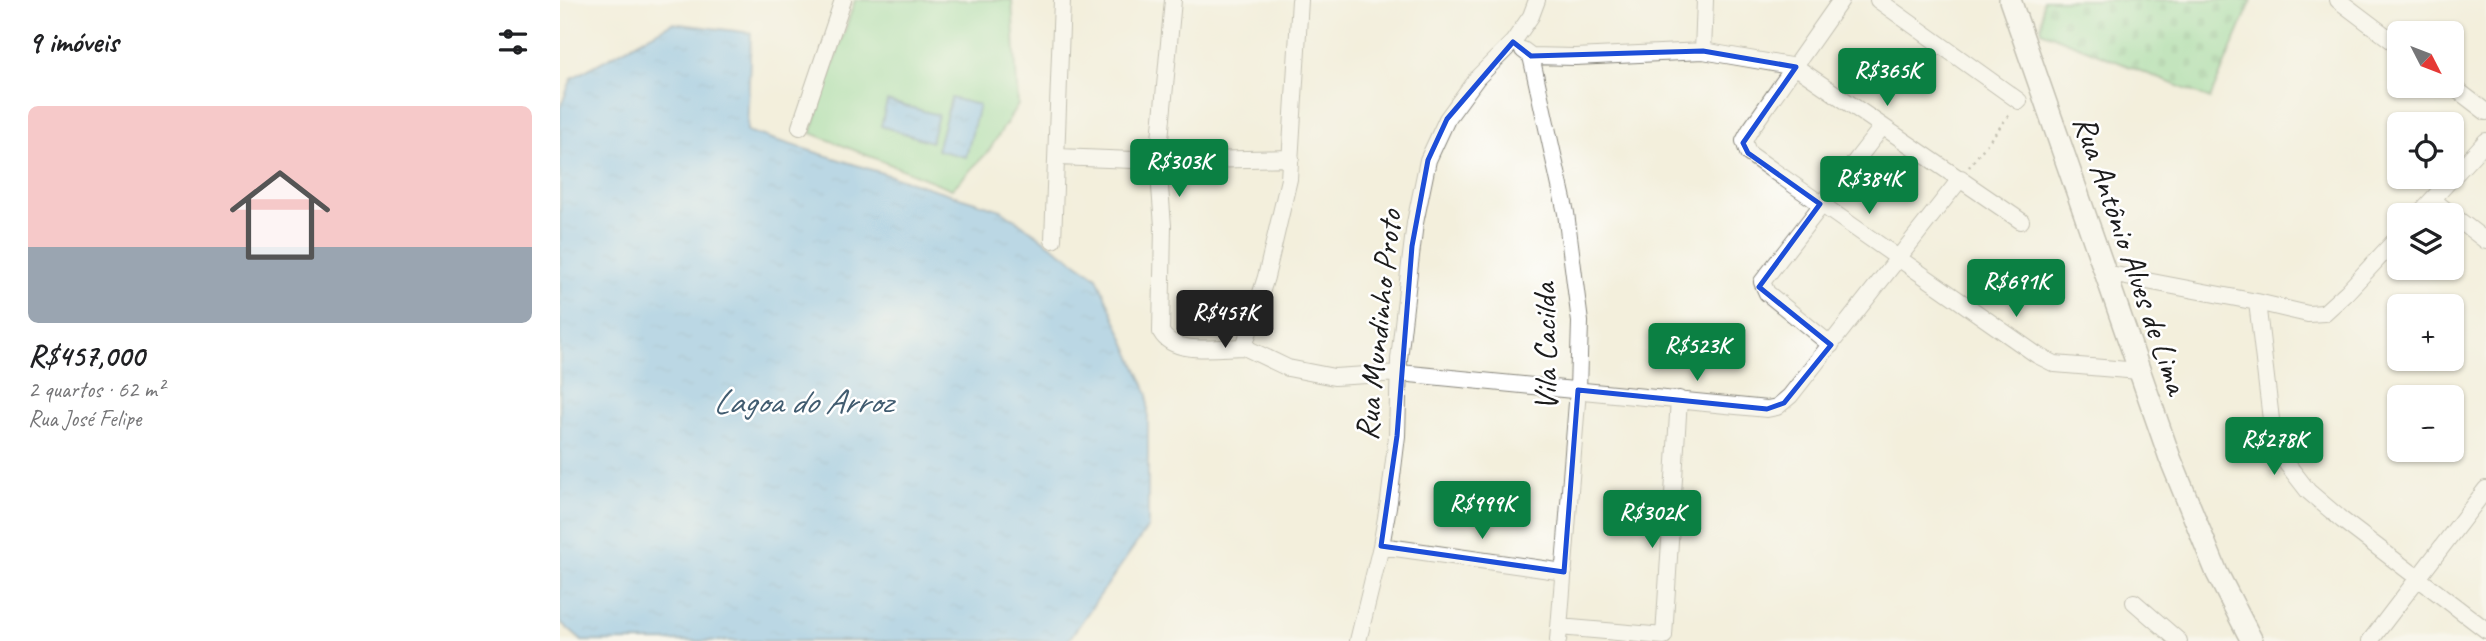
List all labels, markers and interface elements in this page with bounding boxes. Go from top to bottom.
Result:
north arrow [2387,21,2464,98]
map controls [2387,21,2464,462]
text: 9 imóveis [28,23,118,61]
icon: filters [494,23,532,61]
pin: R$365K [1830,48,1944,108]
text: R$365K [1854,56,1920,85]
street label: Rua Antônio Alves de Lima [2064,110,2199,401]
button: locate [2387,112,2464,189]
pin: R$303K [1122,140,1236,199]
text: R$303K [1146,147,1212,176]
icon: home [217,152,343,278]
pin: R$384K [1812,156,1926,216]
text: R$384K [1836,164,1902,193]
button: layers [2387,203,2464,280]
street label: Rua Mundinho Proto [1345,206,1411,442]
pin: R$691K [1959,260,2073,319]
text: R$691K [1983,267,2049,296]
street label: Vila Cacilda [1523,281,1567,411]
pin: R$457K [1168,290,1282,350]
button: + [2387,294,2464,371]
text: R$457K [1192,298,1258,327]
pin: R$523K [1640,324,1754,383]
text: R$523K [1664,331,1730,360]
text: R$457,000 [28,337,144,375]
text: 2 quartos · 62 m² [28,375,164,404]
water label: Lagoa do Arroz [713,379,896,424]
button: − [2387,385,2464,462]
text: Rua José Felipe [28,404,141,433]
pin: R$278K [2217,418,2331,477]
text: R$278K [2241,425,2307,454]
pin: R$999K [1425,482,1539,541]
text: R$999K [1450,489,1514,518]
pin: R$302K [1595,490,1709,550]
text: R$302K [1619,498,1685,527]

